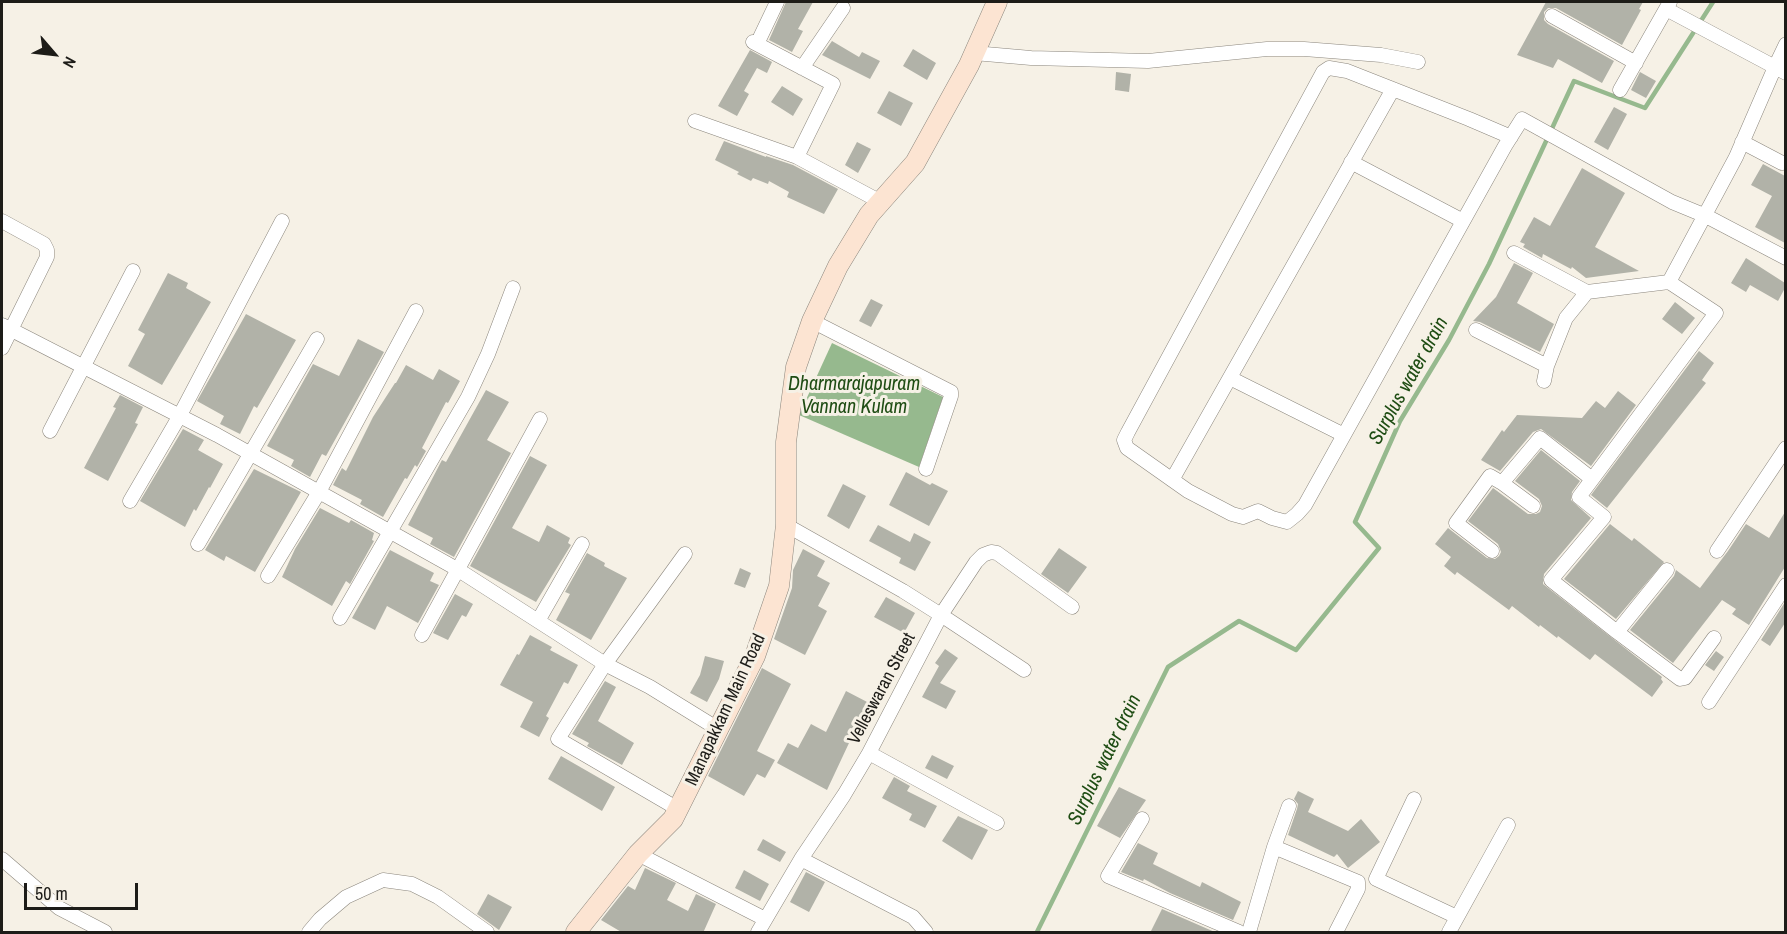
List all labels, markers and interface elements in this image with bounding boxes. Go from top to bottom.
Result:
north arrow [24,24,84,84]
text: N [58,53,82,72]
water label: Surplus water drain [1364,313,1454,449]
water label: Dharmarajapuram Vannan Kulam [788,373,920,420]
street label: Velleswaran Street [844,630,920,748]
street label: Manapakkam Main Road [681,631,771,789]
water label: Surplus water drain [1063,691,1147,829]
scale bar [27,871,141,909]
text: 50 m [35,881,68,906]

